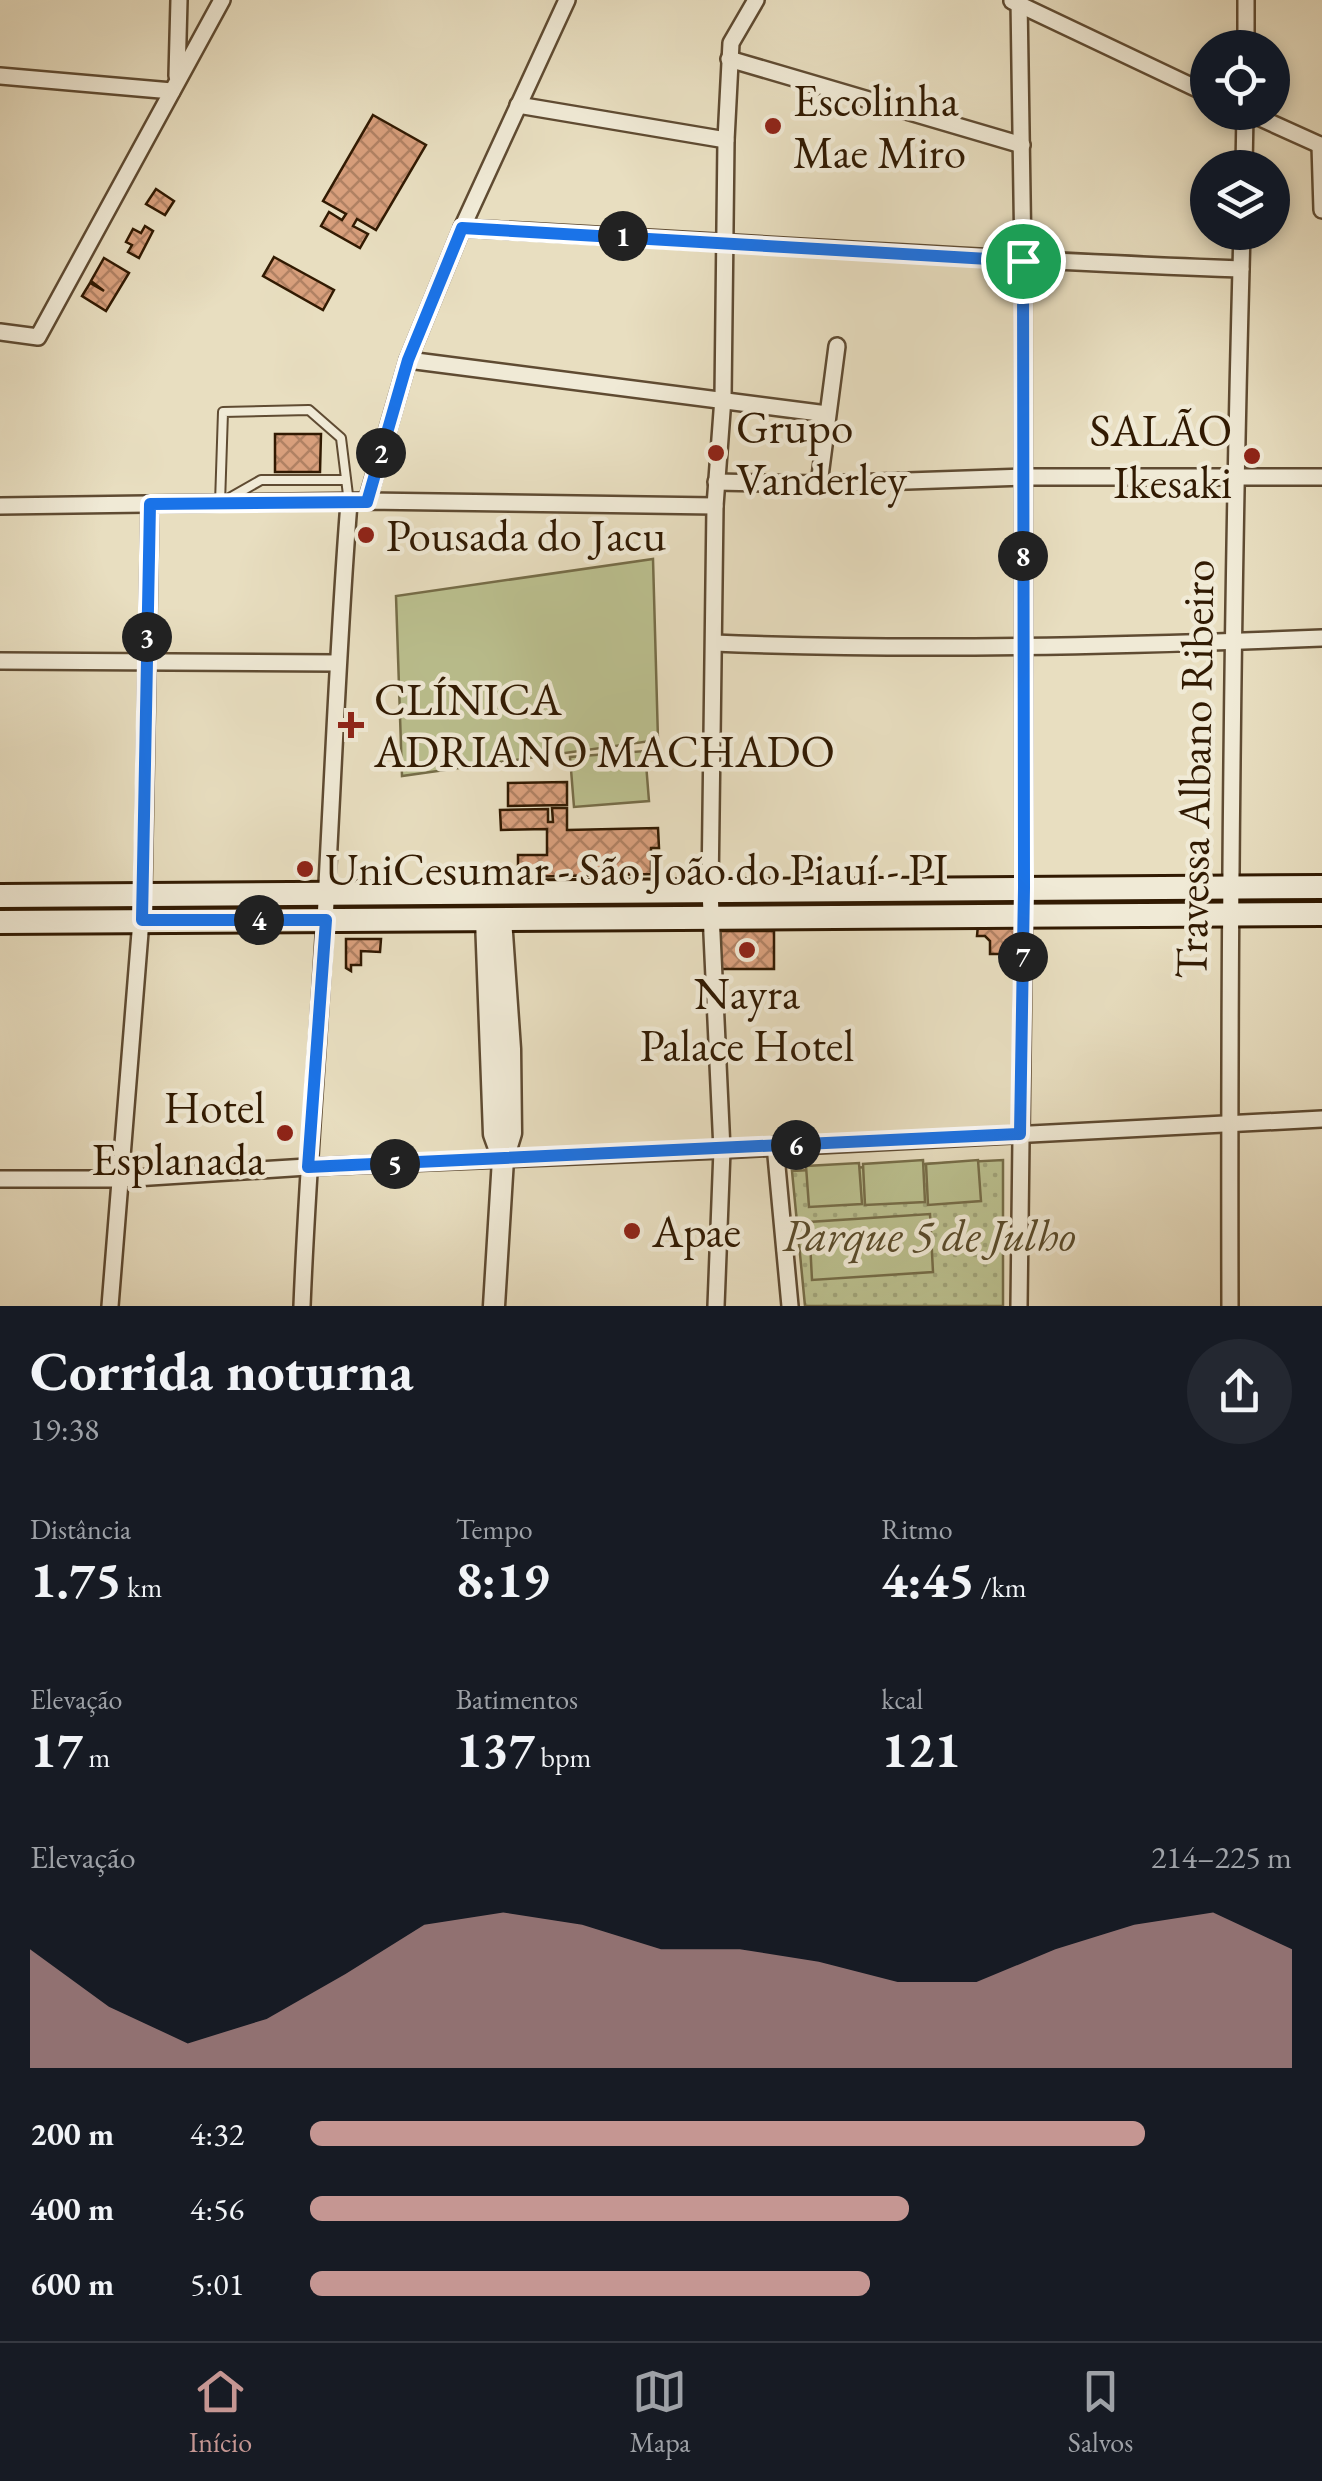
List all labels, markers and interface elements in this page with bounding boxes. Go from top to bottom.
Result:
map controls [1190,30,1290,250]
button: locate [1190,30,1290,130]
place label: Escolinha Mae Miro [793,71,966,181]
marker: Escolinha Mae Miro [762,115,784,137]
button: layers [1190,150,1290,250]
pin: 1 [598,211,648,261]
text: 1 [616,218,630,254]
pin [981,219,1066,304]
icon: arrive [996,234,1051,289]
place label: Grupo Vanderley [736,398,907,508]
place label: SALÃO Ikesaki [1090,401,1232,511]
pin: 2 [356,428,406,478]
text: 2 [374,435,388,471]
marker: Grupo Vanderley [705,442,727,464]
marker: SALÃO Ikesaki [1241,445,1263,467]
place label: Pousada do Jacu [386,506,666,564]
marker: Pousada do Jacu [355,524,377,546]
pin: 8 [998,531,1048,581]
text: 8 [1016,538,1030,574]
street label: Travessa Albano Ribeiro [1161,559,1227,979]
pin: 3 [122,612,172,662]
text: 3 [140,619,154,655]
place label: CLÍNICA ADRIANO MACHADO [373,670,835,780]
marker: CLÍNICA ADRIANO MACHADO [338,712,364,738]
place label: UniCesumar - São João do Piauí - PI [325,840,948,898]
marker: UniCesumar - São João do Piauí - PI [294,858,316,880]
pin: 4 [234,895,284,945]
text: 4 [252,902,266,938]
pin: 7 [998,932,1048,982]
marker: Nayra Palace Hotel [736,939,758,961]
text: 7 [1016,939,1030,975]
place label: Nayra Palace Hotel [640,964,854,1074]
place label: Hotel Esplanada [91,1078,265,1188]
pin: 6 [771,1120,821,1170]
marker: Hotel Esplanada [274,1122,296,1144]
text: 6 [789,1127,803,1163]
pin: 5 [370,1139,420,1189]
text: 5 [388,1146,402,1182]
place label: Apae [651,1202,741,1260]
park label: Parque 5 de Julho [782,1206,1076,1264]
marker: Apae [621,1220,643,1242]
text: Corrida noturna [30,1335,413,1406]
button: share [1187,1339,1292,1444]
text: 19:38 [30,1408,99,1450]
text: Distância [30,1511,131,1547]
text: Tempo [456,1511,533,1547]
text: Ritmo [881,1511,953,1547]
text: 1.75 [30,1547,122,1612]
text: 8:19 [456,1547,549,1612]
text: 4:45 [881,1547,975,1612]
text: km [122,1569,162,1605]
text: /km [975,1569,1026,1605]
text: Elevação [30,1681,122,1717]
text: Batimentos [456,1681,578,1717]
text: kcal [881,1681,923,1717]
text: 17 [30,1717,83,1782]
text: 137 [456,1717,535,1782]
text: 121 [881,1717,961,1782]
text: m [83,1739,110,1775]
text: bpm [535,1739,591,1775]
text: Elevação [30,1836,136,1878]
text: 214–225 m [1151,1836,1292,1878]
text: 200 m [30,2113,114,2155]
text: 4:32 [190,2113,244,2155]
text: 400 m [30,2188,114,2230]
text: 4:56 [190,2188,244,2230]
text: 600 m [30,2263,114,2305]
text: 5:01 [190,2263,244,2305]
tab: Início [189,2364,252,2460]
tab: Mapa [629,2364,690,2460]
tab: Salvos [1068,2364,1133,2460]

